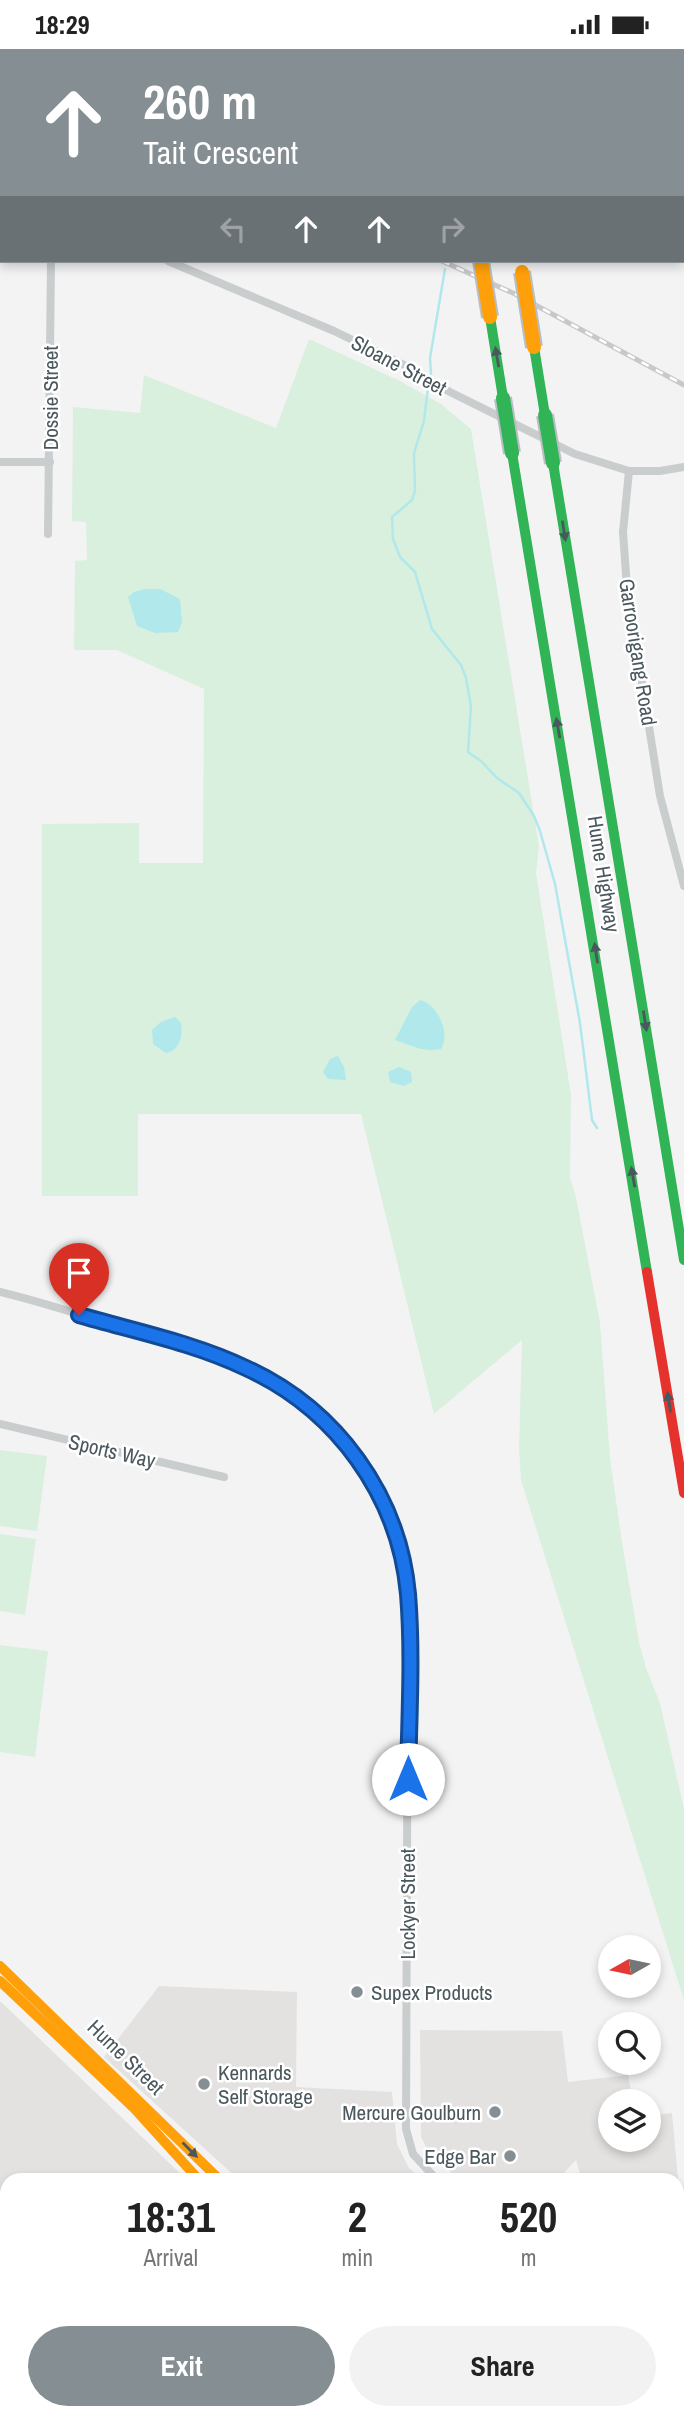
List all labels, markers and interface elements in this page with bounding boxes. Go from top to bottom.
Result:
text: 18:29 [35,7,90,42]
text: 260 m [143,68,257,134]
icon: ahead [28,77,119,168]
text: Tait Crescent [143,131,298,174]
icon: left [214,210,252,248]
icon: ahead [287,210,325,248]
icon: ahead [360,210,398,248]
icon: right [433,210,471,248]
street label: Sloane Street [346,328,452,402]
street label: Dossie Street [36,346,65,450]
one-way arrow [491,346,502,368]
one-way arrow [559,520,570,542]
street label: Garroorigang Road [612,576,664,728]
one-way arrow [552,717,563,739]
street label: Hume Highway [580,814,628,935]
one-way arrow [590,942,601,964]
one-way arrow [640,1010,651,1032]
one-way arrow [627,1166,638,1188]
pin [49,1243,109,1315]
icon: arrive [60,1254,98,1292]
one-way arrow [663,1391,674,1413]
street label: Sports Way [66,1427,159,1475]
position arrow [371,1742,445,1816]
street label: Lockyer Street [393,1848,422,1960]
north arrow [598,1935,662,1999]
map controls [598,1935,661,2152]
place label: Supex Products [371,1978,493,2007]
marker: Supex Products [349,1984,365,2000]
button: search [598,2012,661,2075]
street label: Hume Street [81,2013,171,2101]
place label: Kennards Self Storage [218,2058,313,2111]
marker: Kennards Self Storage [196,2076,212,2092]
button: layers [598,2089,661,2152]
place label: Mercure Goulburn [342,2098,481,2127]
marker: Mercure Goulburn [487,2104,503,2120]
one-way arrow [181,2141,198,2157]
place label: Edge Bar [424,2142,496,2171]
marker: Edge Bar [502,2148,518,2164]
text: 18:31 [127,2189,215,2245]
text: 2 [348,2189,367,2245]
text: 520 [500,2189,557,2245]
text: Arrival [144,2242,198,2273]
text: min [342,2242,373,2273]
text: m [521,2242,536,2273]
button: Exit [28,2326,335,2406]
button: Share [349,2326,656,2406]

